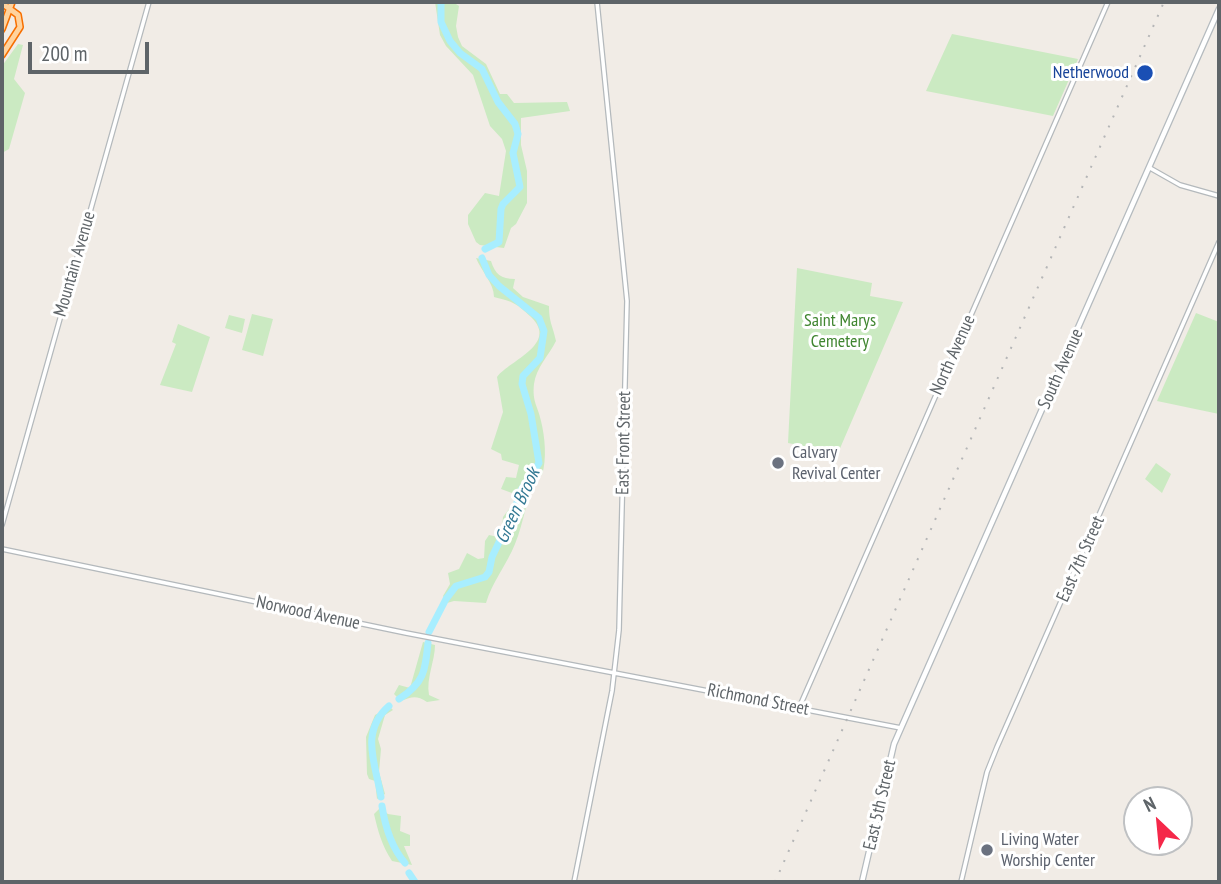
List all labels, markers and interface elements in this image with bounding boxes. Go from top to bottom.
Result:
scale bar [32,28,152,72]
text: 200 m [41,40,87,67]
place label: Netherwood [1053,62,1129,84]
marker: Netherwood [1135,63,1155,83]
street label: Mountain Avenue [50,209,100,319]
park label: Saint Marys Cemetery [804,310,876,352]
street label: North Avenue [926,312,980,398]
street label: South Avenue [1034,326,1088,412]
street label: East Front Street [612,391,636,495]
place label: Calvary Revival Center [792,442,880,484]
marker: Calvary Revival Center [770,455,786,471]
water label: Green Brook [491,465,545,547]
street label: East 7th Street [1052,513,1110,605]
street label: Norwood Avenue [254,591,362,635]
street label: Richmond Street [705,680,811,720]
street label: East 5th Street [859,758,901,852]
north arrow [1123,786,1193,856]
text: N [1140,791,1160,817]
place label: Living Water Worship Center [1001,829,1095,872]
marker: Living Water Worship Center [979,842,995,858]

